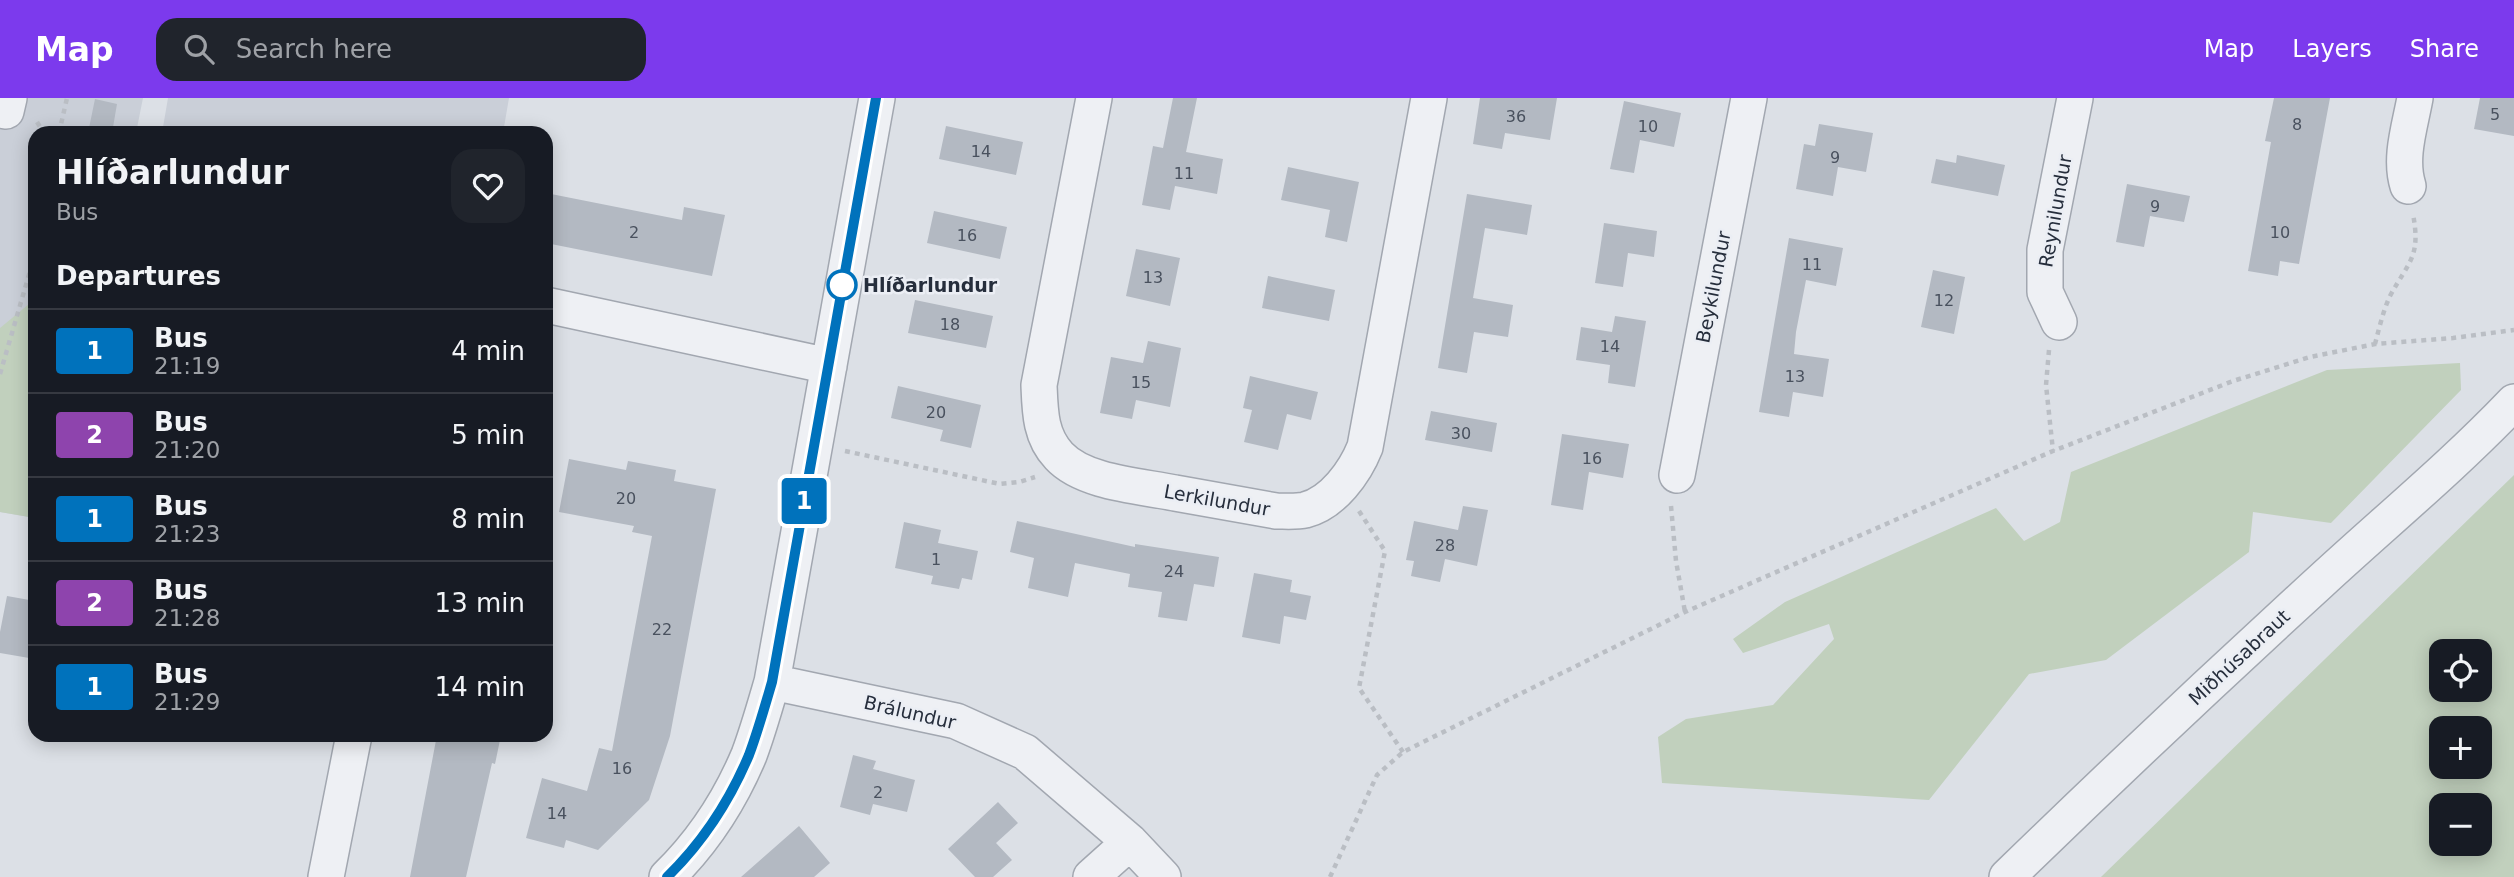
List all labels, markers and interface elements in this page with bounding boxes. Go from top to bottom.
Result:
search box [156,18,646,81]
text: Map [35,30,114,69]
icon: search [180,30,218,68]
text: Search here [236,34,392,64]
text: Map [2204,35,2254,63]
text: Layers [2292,35,2372,63]
text: Share [2410,35,2479,63]
house number: 5 [2490,105,2500,124]
house number: 36 [1506,107,1526,126]
house number: 8 [2292,115,2302,134]
house number: 10 [1638,117,1658,136]
house number: 14 [971,142,991,161]
house number: 9 [1830,148,1840,167]
button: heart [451,149,525,223]
text: Hlíðarlundur [56,153,289,192]
street label: Reynilundur [2034,153,2076,269]
house number: 11 [1174,164,1194,183]
house number: 9 [2150,197,2160,216]
text: Bus [56,199,98,225]
house number: 2 [629,223,639,242]
house number: 10 [2270,223,2290,242]
house number: 16 [957,226,977,245]
street label: Beykilundur [1691,229,1735,345]
house number: 11 [1802,255,1822,274]
text: Departures [56,261,221,291]
house number: 13 [1143,268,1163,287]
marker: Hlíðarlundur [827,270,857,300]
place label: Hlíðarlundur [863,274,998,296]
house number: 12 [1934,291,1954,310]
house number: 18 [940,315,960,334]
text: Bus [154,323,208,353]
text: 4 min [451,336,525,366]
text: 1 [86,337,103,365]
house number: 14 [1600,337,1620,356]
text: 21:19 [154,353,220,379]
house number: 13 [1785,367,1805,386]
house number: 15 [1131,373,1151,392]
house number: 20 [926,403,946,422]
text: Bus [154,407,208,437]
text: 5 min [451,420,525,450]
text: 2 [86,421,103,449]
house number: 30 [1451,424,1471,443]
text: 21:20 [154,437,220,463]
house number: 16 [1582,449,1602,468]
line badge: 1 [781,478,827,524]
street label: Lerkilundur [1162,480,1272,520]
text: 1 [796,487,812,515]
house number: 20 [616,489,636,508]
text: Bus [154,491,208,521]
text: 8 min [451,504,525,534]
text: 1 [86,505,103,533]
text: 21:23 [154,521,220,547]
house number: 28 [1435,536,1455,555]
house number: 1 [931,550,941,569]
house number: 24 [1164,562,1184,581]
text: Bus [154,575,208,605]
text: 13 min [435,588,525,618]
text: 2 [86,589,103,617]
text: 21:28 [154,605,220,631]
street label: Miðhúsabraut [2184,605,2294,709]
house number: 22 [652,620,672,639]
map controls [2429,639,2492,856]
button: locate [2429,639,2492,702]
text: Bus [154,659,208,689]
text: 14 min [435,672,525,702]
text: 1 [86,673,103,701]
text: 21:29 [154,689,220,715]
street label: Brálundur [862,691,958,733]
button: + [2429,716,2492,779]
house number: 16 [612,759,632,778]
house number: 2 [873,783,883,802]
button: − [2429,793,2492,856]
house number: 14 [547,804,567,823]

